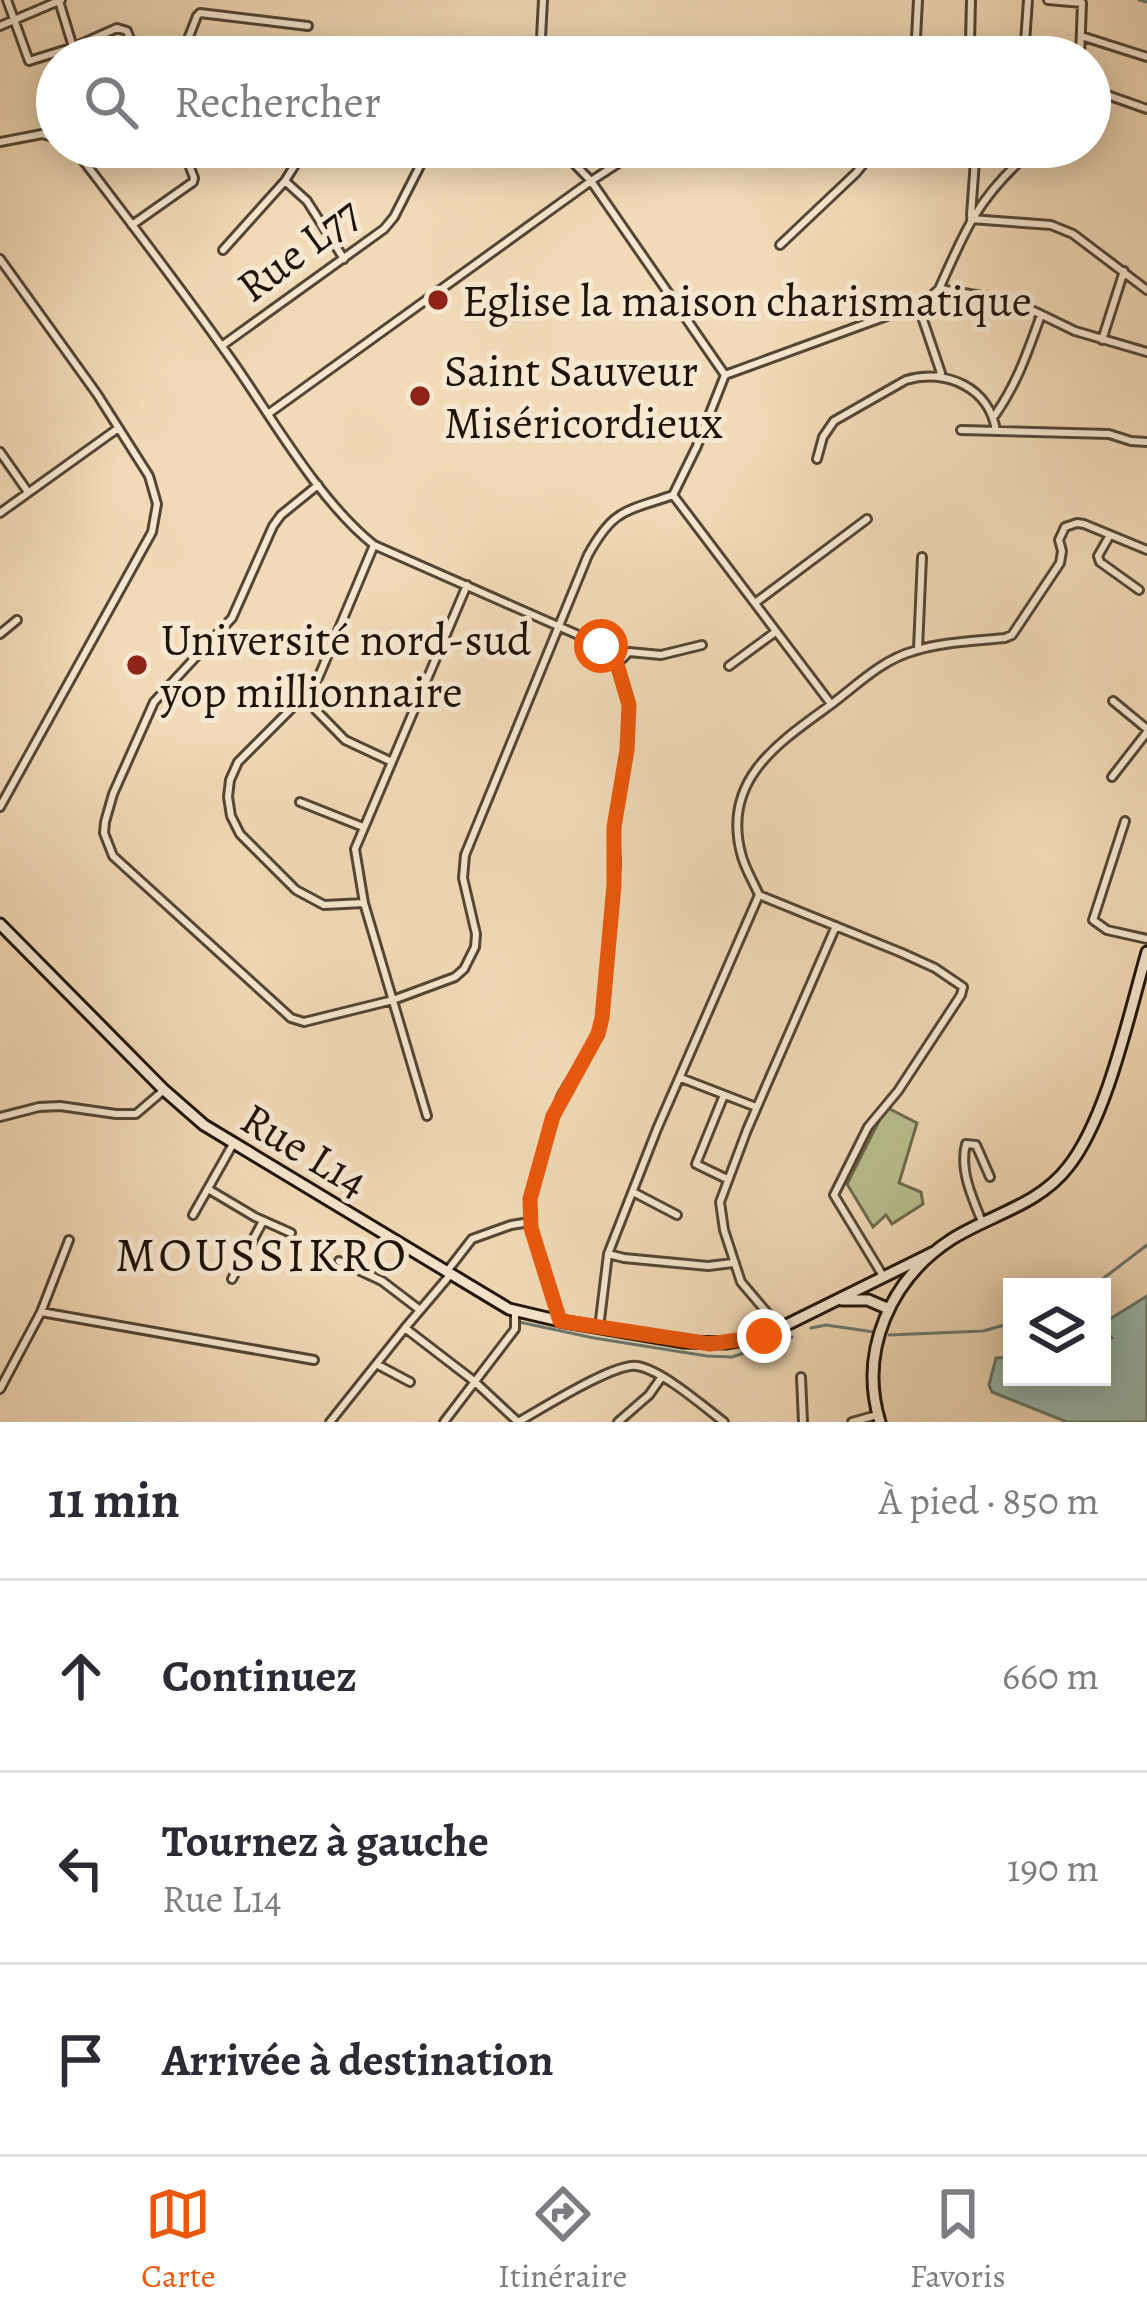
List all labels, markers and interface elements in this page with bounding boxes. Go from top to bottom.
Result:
search box [36,36,1111,168]
icon: search [78,69,144,135]
text: Rechercher [174,71,381,133]
street label: Rue L77 [224,183,373,317]
place label: Eglise la maison charismatique [462,270,1032,332]
marker: Eglise la maison charismatique [425,287,451,313]
place label: Saint Sauveur Miséricordieux [444,340,723,454]
marker: Saint Sauveur Miséricordieux [407,383,433,409]
place label: Université nord-sud yop millionnaire [160,609,532,723]
route start [574,619,628,673]
marker: Université nord-sud yop millionnaire [124,652,150,678]
street label: Rue L14 [229,1088,380,1212]
district label: MOUSSIKRO [115,1222,409,1288]
map controls [1003,1278,1111,1386]
button: layers [1003,1278,1111,1386]
route end [737,1309,791,1363]
text: 11 min [48,1465,180,1535]
text: À pied · 850 m [879,1474,1099,1527]
icon: ahead [48,1643,114,1709]
text: Continuez [162,1645,357,1707]
text: 660 m [1002,1649,1099,1702]
text: Tournez à gauche [162,1810,489,1872]
icon: left [48,1835,114,1901]
text: 190 m [1007,1841,1099,1894]
text: Rue L14 [162,1872,282,1925]
icon: arrive [48,2027,114,2093]
text: Arrivée à destination [162,2029,554,2091]
tab: Carte [141,2181,216,2298]
tab: Itinéraire [498,2181,627,2298]
tab: Favoris [910,2181,1006,2298]

